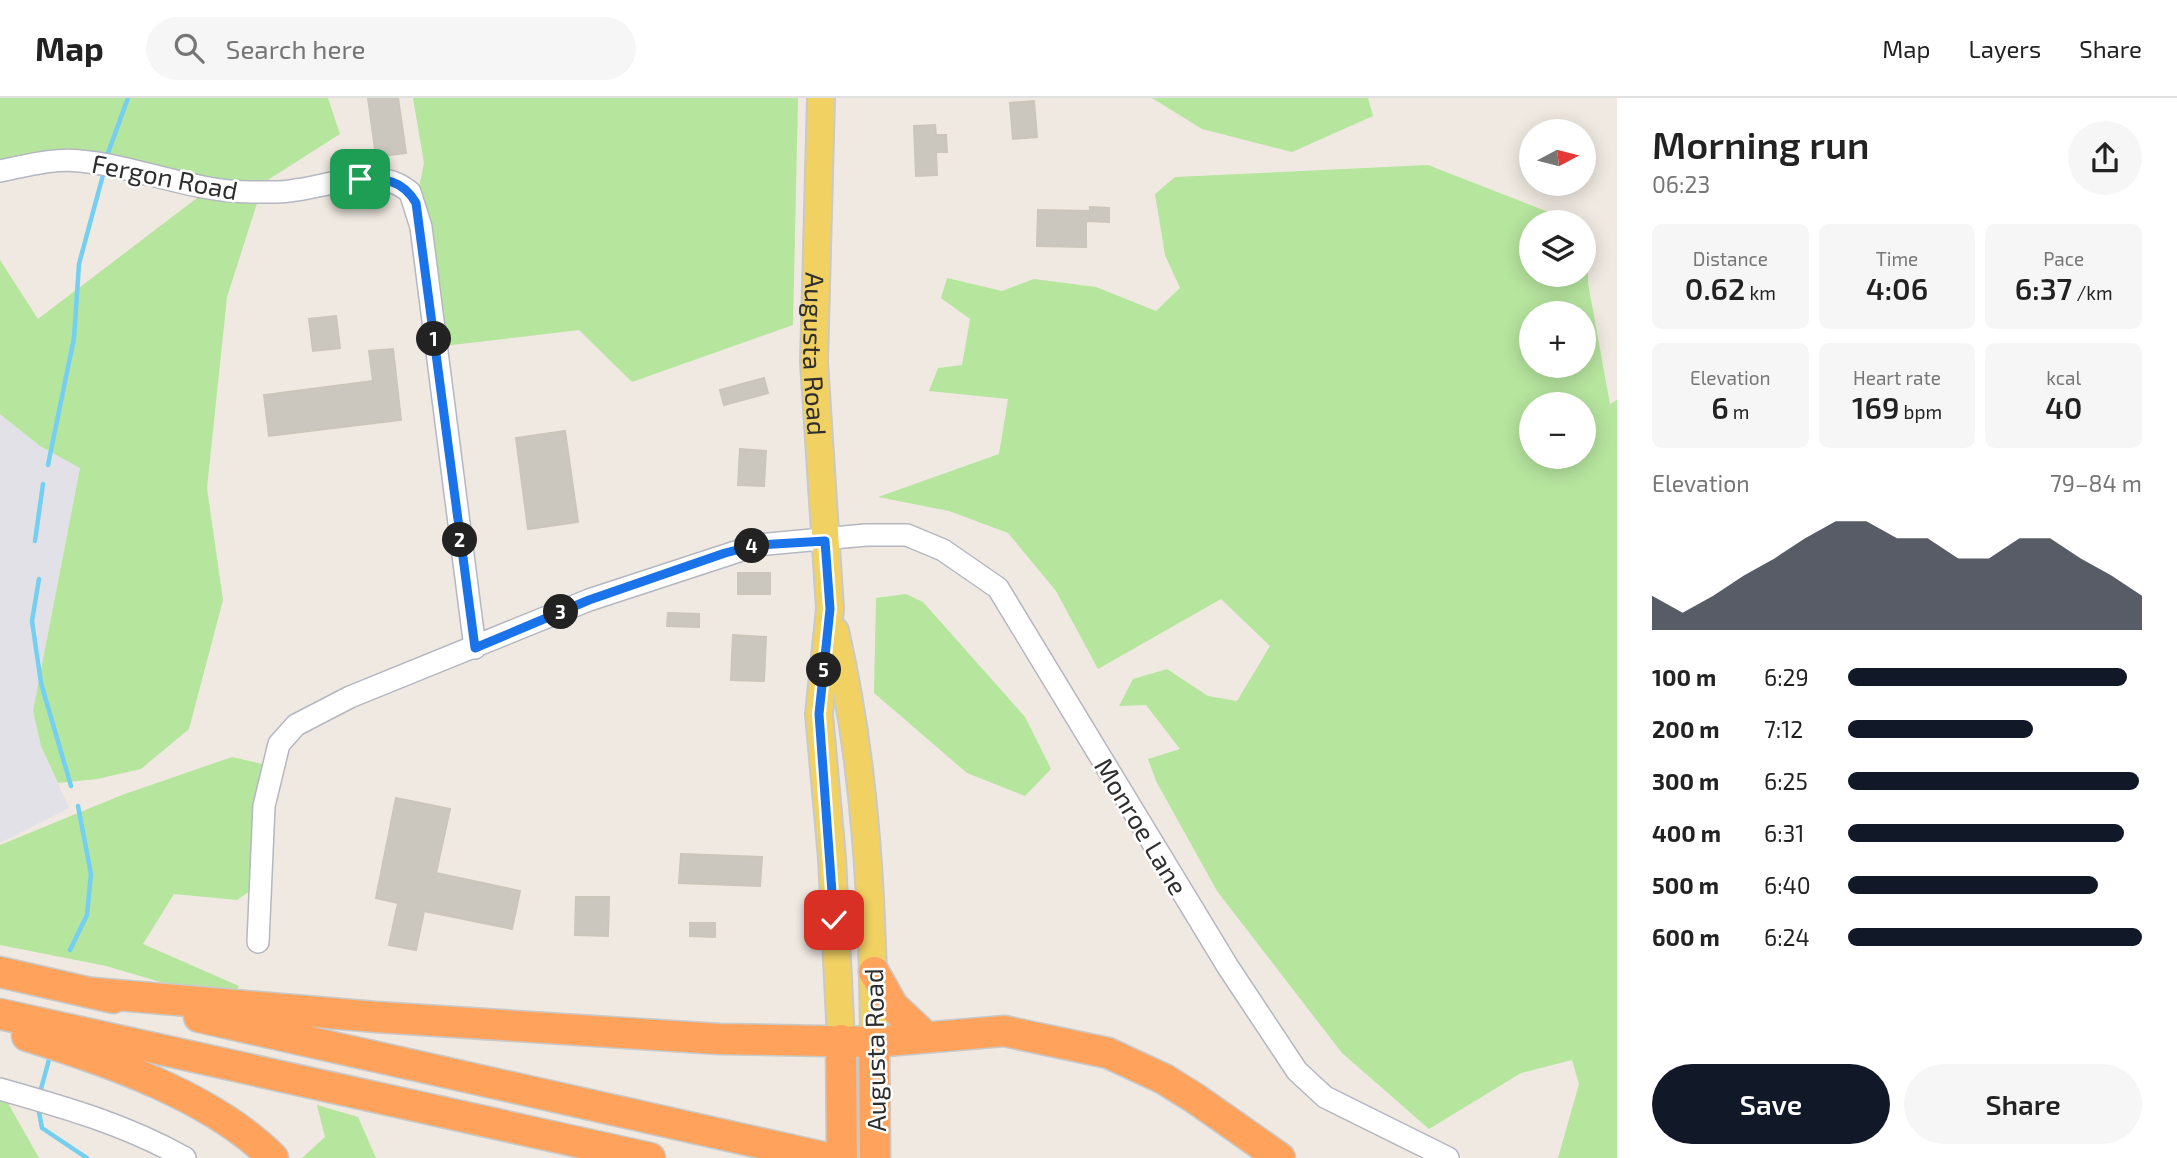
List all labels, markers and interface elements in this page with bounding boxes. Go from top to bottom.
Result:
search box [146,17,636,80]
text: Map [35,28,104,68]
icon: search [170,29,208,67]
text: Search here [226,33,365,64]
text: Map [1882,34,1930,63]
text: Layers [1968,34,2041,63]
text: Share [2079,34,2142,63]
north arrow [1519,119,1596,196]
map controls [1519,119,1596,469]
text: Morning run [1652,121,1870,167]
button: share [2068,121,2142,195]
street label: Fergon Road [89,147,241,205]
pin [330,149,390,209]
icon: arrive [341,160,379,198]
text: 06:23 [1652,170,1710,198]
button: layers [1519,210,1596,287]
text: Distance [1693,247,1768,270]
text: Time [1876,247,1918,270]
text: Pace [2043,247,2084,270]
text: 0.62 [1685,270,1745,306]
text: 4:06 [1866,270,1928,306]
text: 6:37 [2015,270,2072,306]
street label: Augusta Road [798,272,834,437]
text: km [1745,281,1776,304]
text: /km [2072,281,2113,304]
button: + [1519,301,1596,378]
pin: 1 [416,322,452,356]
text: 1 [429,327,438,350]
text: Elevation [1690,366,1771,389]
text: Heart rate [1853,366,1941,389]
text: kcal [2046,366,2081,389]
text: 6 [1711,389,1729,425]
text: 169 [1852,389,1899,425]
text: 40 [2045,389,2082,425]
button: − [1519,392,1596,469]
text: m [1729,400,1750,423]
text: bpm [1899,400,1942,423]
text: Elevation [1652,469,1750,497]
text: 79–84 m [2050,469,2142,497]
pin: 2 [442,522,477,558]
text: 2 [454,528,465,551]
pin: 4 [734,528,770,564]
text: 4 [745,534,758,557]
pin: 3 [544,594,578,630]
text: 3 [555,600,566,623]
pin: 5 [806,652,842,688]
text: 5 [818,658,829,681]
text: 100 m [1652,663,1716,691]
text: 6:29 [1764,663,1809,691]
text: 200 m [1652,715,1720,743]
text: 7:12 [1764,715,1803,743]
street label: Monroe Lane [1089,752,1195,900]
text: 300 m [1652,767,1719,795]
text: 6:25 [1764,767,1808,795]
text: 400 m [1652,819,1721,847]
text: 6:31 [1764,819,1805,847]
text: 500 m [1652,871,1719,899]
text: 6:40 [1764,871,1811,899]
pin [804,890,864,950]
icon: check [815,901,853,939]
text: 600 m [1652,923,1720,951]
text: 6:24 [1764,923,1810,951]
street label: Augusta Road [857,968,891,1132]
button: Save [1652,1064,1890,1144]
button: Share [1904,1064,2142,1144]

